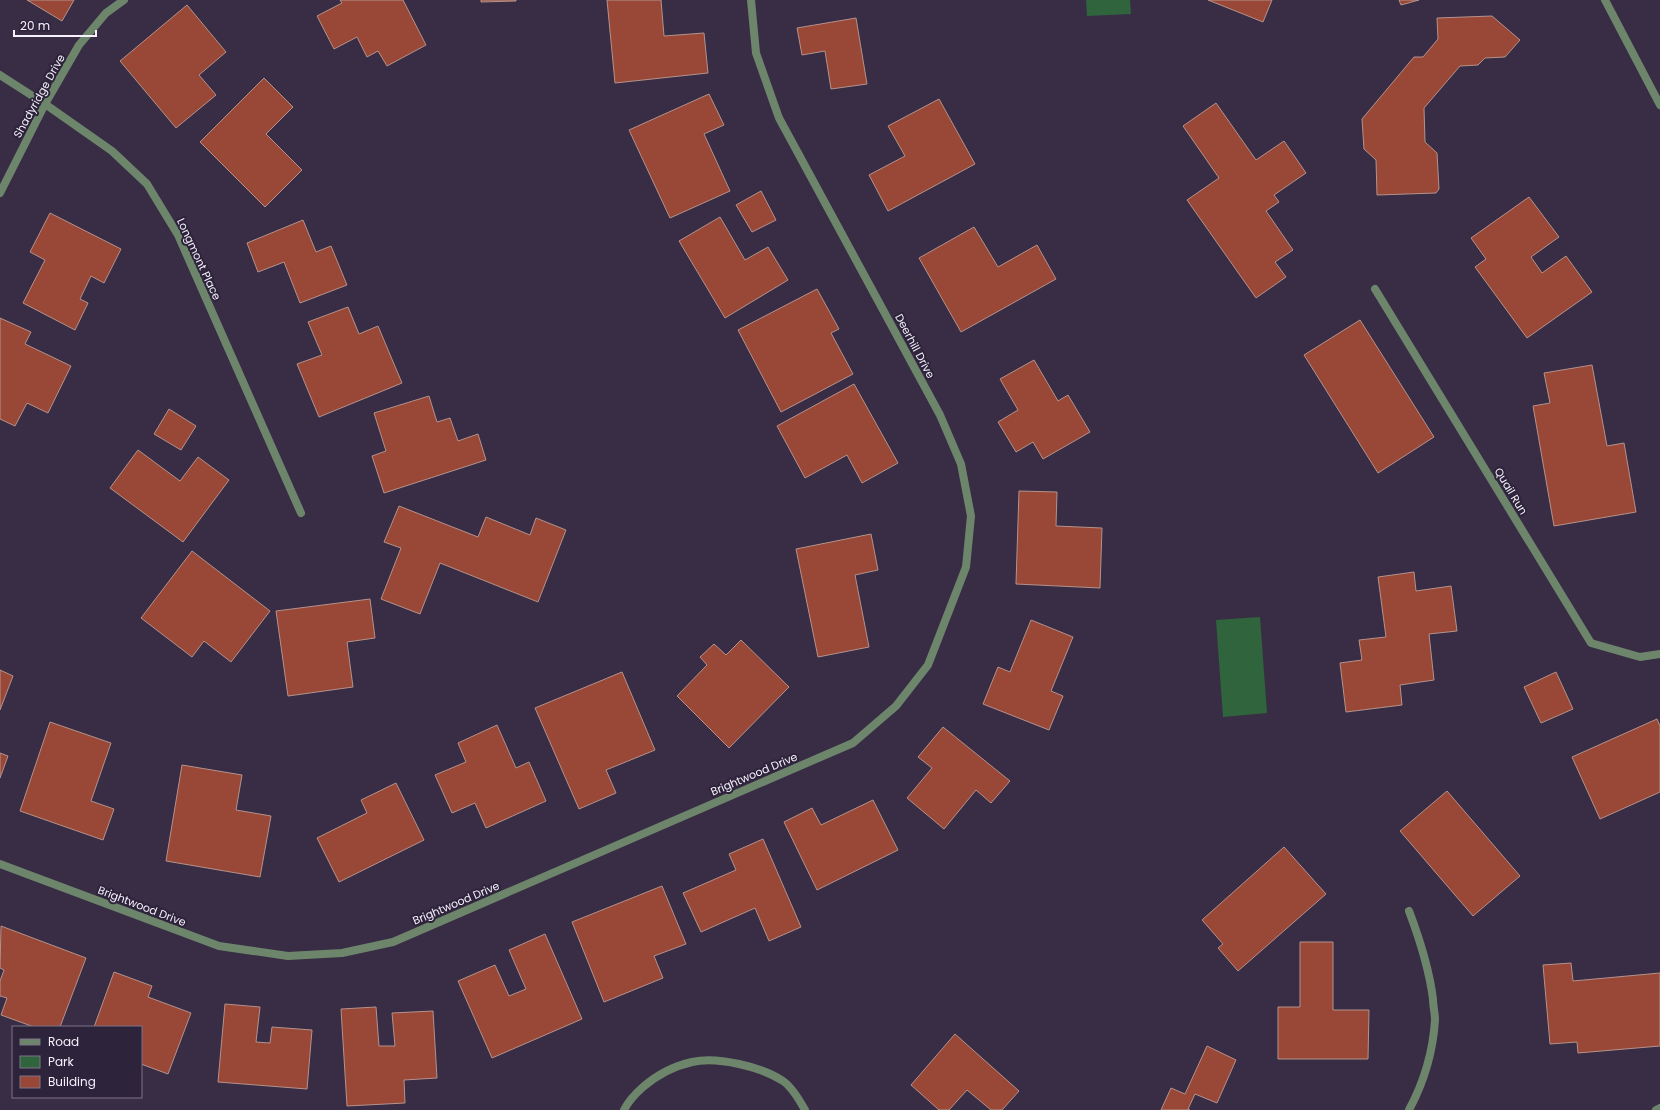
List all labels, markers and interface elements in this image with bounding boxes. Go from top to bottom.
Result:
scale bar [14,12,96,38]
text: 20 m [20,17,50,34]
street label: Shadyridge Drive [9,51,69,141]
street label: Longmont Place [173,215,225,303]
street label: Deerhill Drive [891,311,939,381]
street label: Quail Run [1491,464,1531,518]
street label: Brightwood Drive [708,748,800,800]
street label: Brightwood Drive [410,877,502,929]
street label: Brightwood Drive [96,882,188,930]
legend [12,1026,142,1098]
text: Road [48,1033,79,1050]
text: Park [48,1053,75,1070]
text: Building [48,1073,96,1090]

